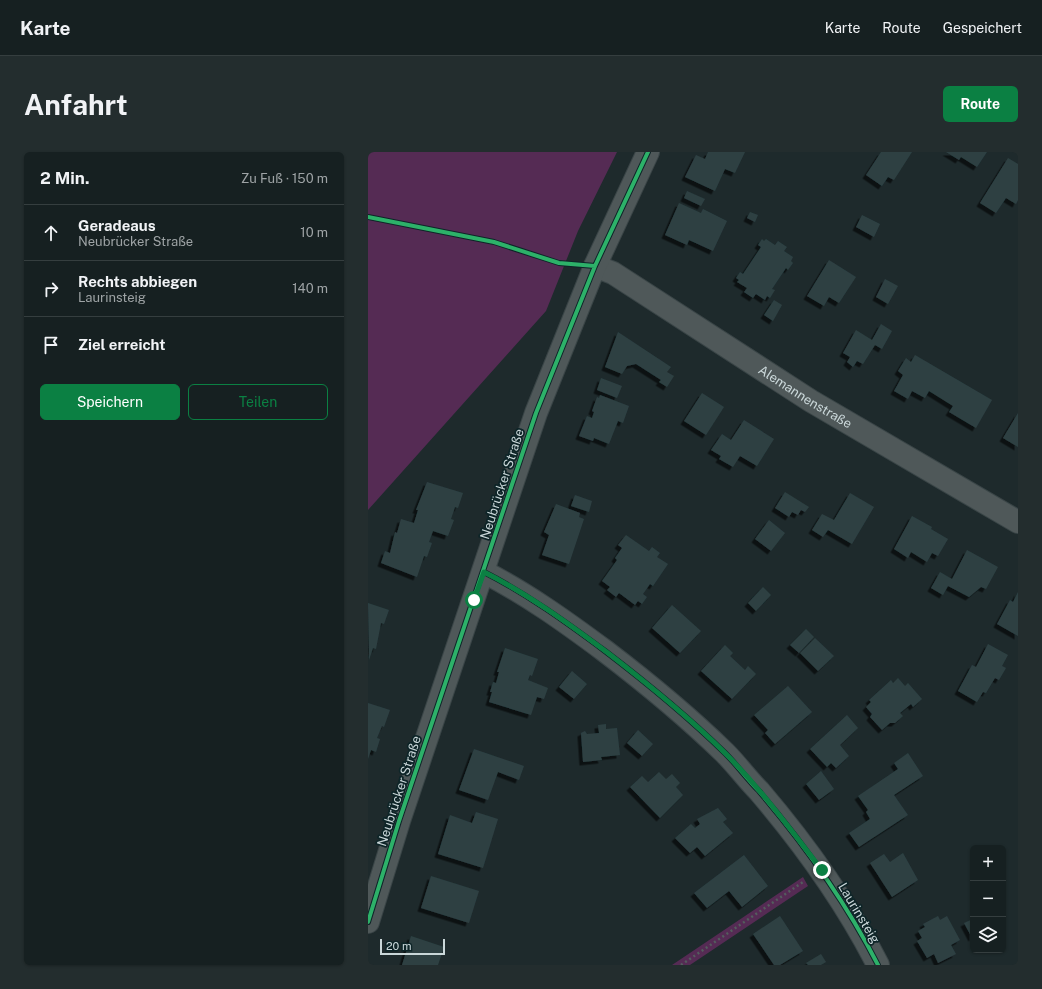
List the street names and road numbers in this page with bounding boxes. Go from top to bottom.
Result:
street label: Alemannenstraße [756,362,855,431]
street label: Neubrücker Straße [477,427,527,541]
street label: Neubrücker Straße [374,734,424,848]
street label: Laurinsteig [835,880,883,946]

